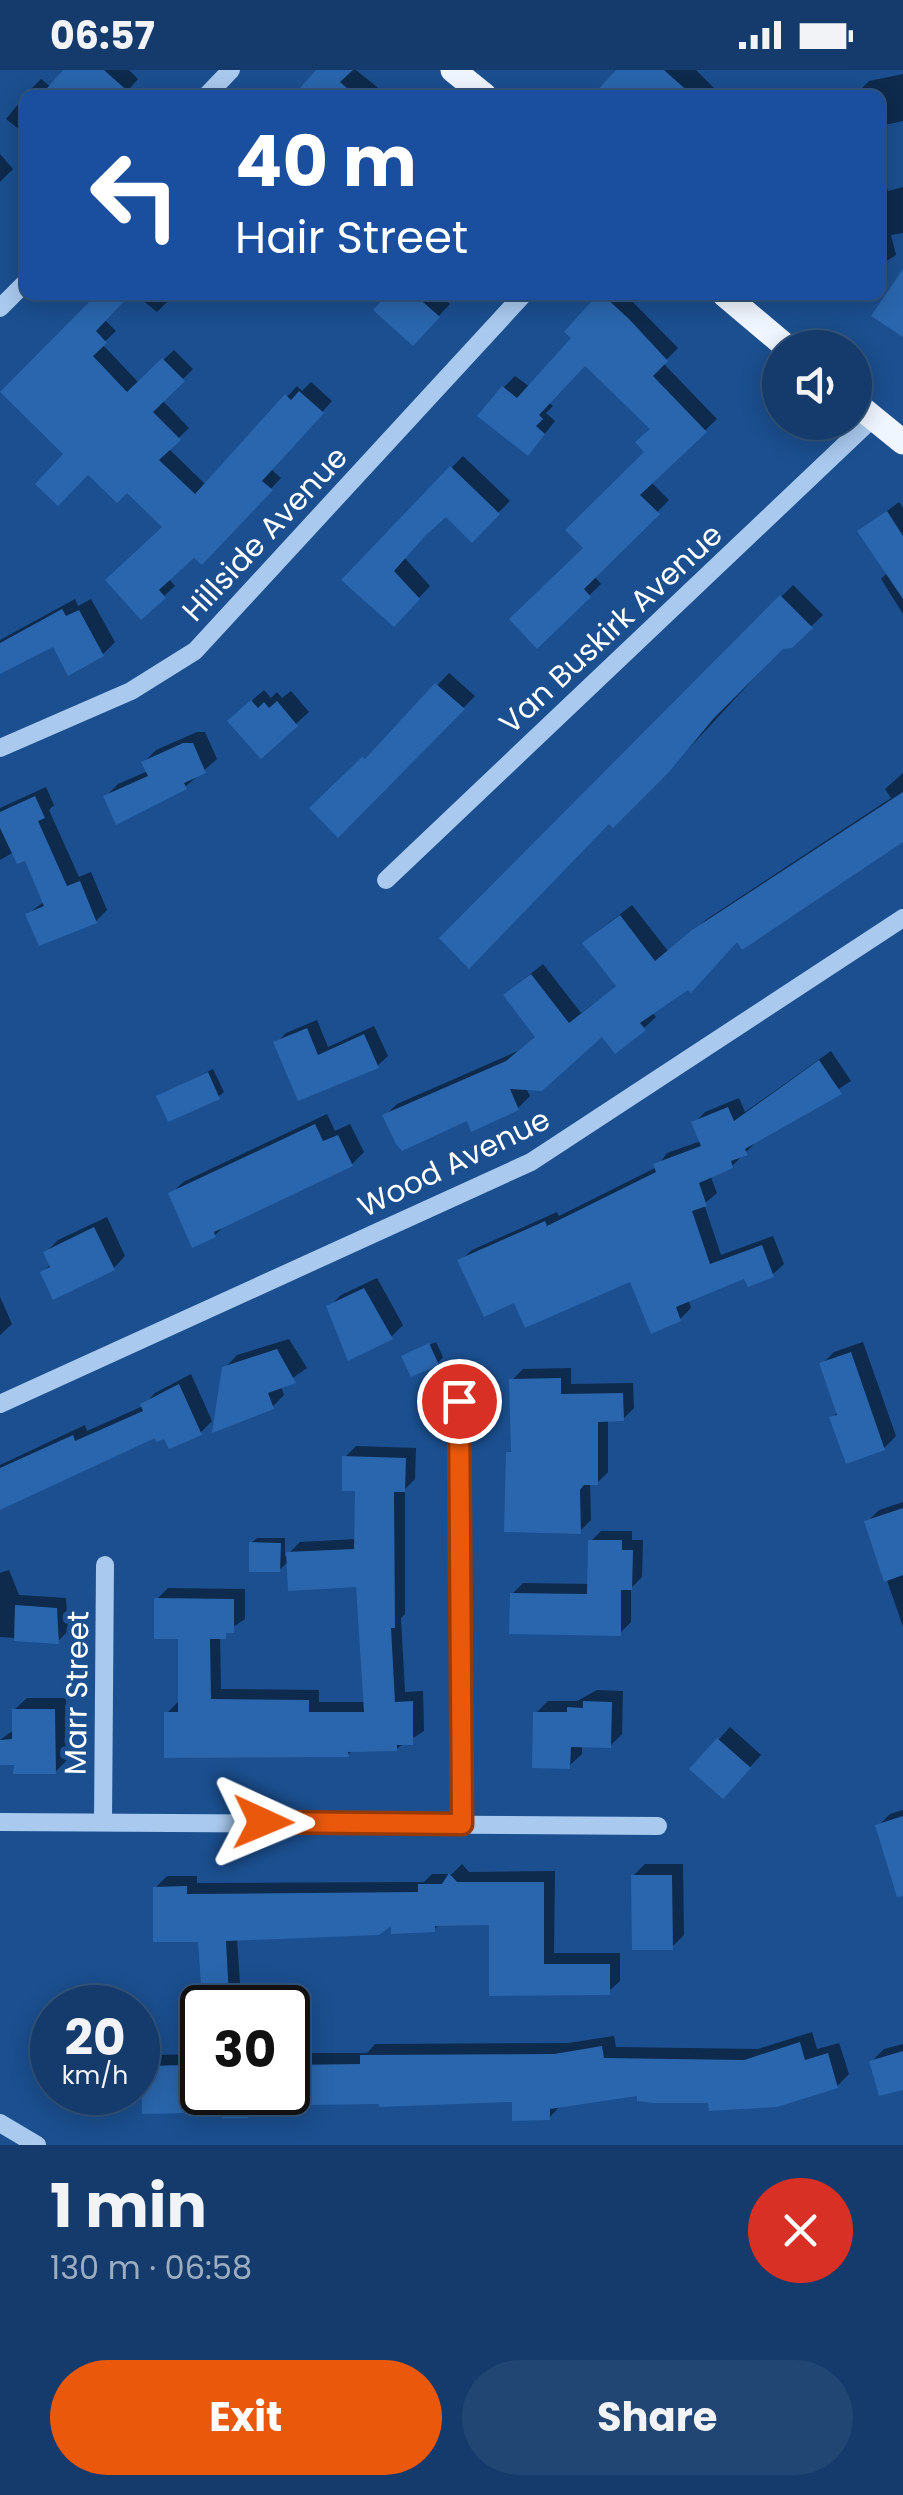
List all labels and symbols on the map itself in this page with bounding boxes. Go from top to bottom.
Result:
street label: Hillside Avenue [172,437,357,631]
street label: Van Buskirk Avenue [490,514,732,744]
street label: Wood Avenue [351,1097,557,1228]
pin [417,1359,502,1444]
street label: Marr Street [54,1610,99,1776]
position arrow [211,1770,315,1874]
speed limit sign: 30 [180,1985,310,2115]

